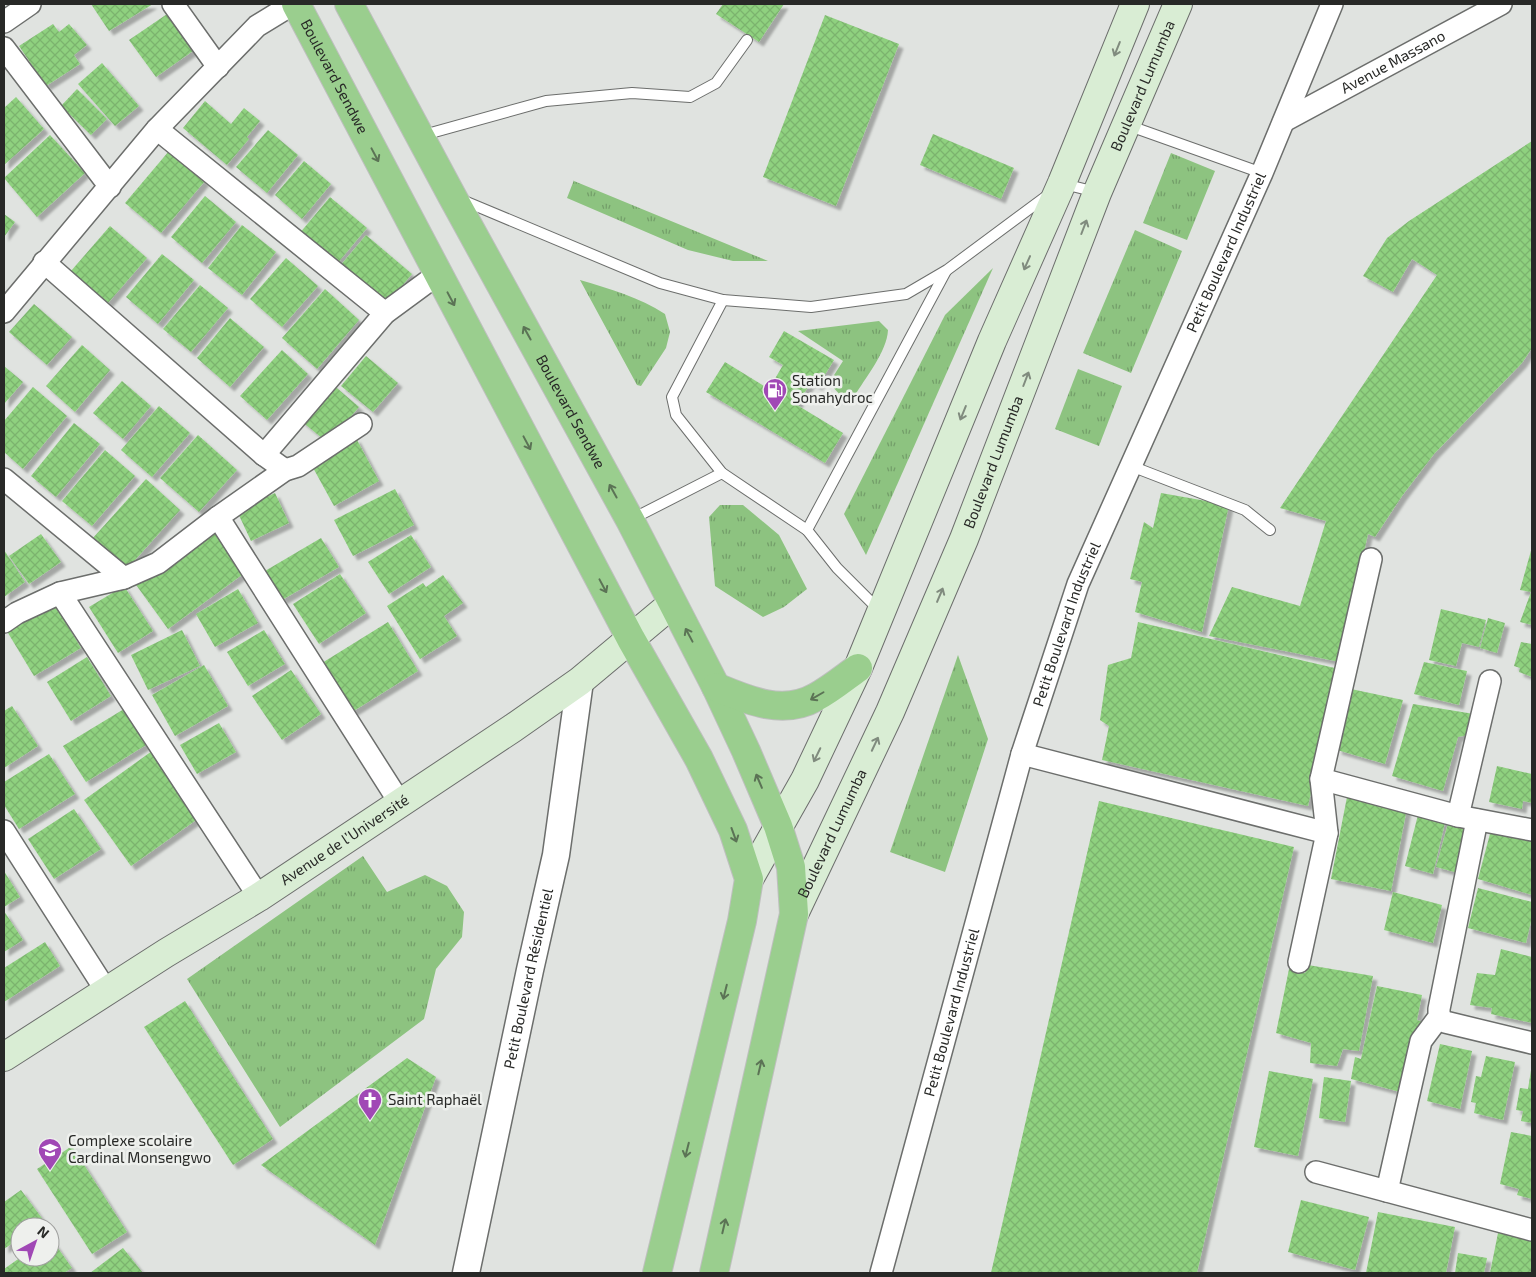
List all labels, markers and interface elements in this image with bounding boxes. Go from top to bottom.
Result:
street label: Boulevard Sendwe [298,16,373,136]
street label: Boulevard Lumumba [1106,17,1178,154]
street label: Avenue Massano [1337,26,1448,97]
one-way arrow [1112,41,1121,56]
one-way arrow [370,148,380,163]
street label: Petit Boulevard Industriel [1182,169,1269,335]
one-way arrow [1080,220,1089,235]
one-way arrow [1021,255,1031,270]
one-way arrow [447,291,456,306]
one-way arrow [522,326,531,341]
street label: Boulevard Sendwe [533,351,610,471]
place label: Station Sonahydroc [792,371,873,406]
one-way arrow [1022,372,1031,387]
fuel station icon: Station Sonahydroc [762,377,788,411]
street label: Boulevard Lumumba [959,393,1026,531]
one-way arrow [958,405,967,420]
one-way arrow [522,435,532,450]
one-way arrow [608,484,618,499]
street label: Petit Boulevard Industriel [1028,538,1104,709]
one-way arrow [598,579,608,594]
one-way arrow [935,588,945,603]
one-way arrow [684,628,693,643]
one-way arrow [811,691,825,701]
one-way arrow [870,737,880,752]
one-way arrow [812,747,821,762]
street label: Boulevard Lumumba [793,766,870,901]
one-way arrow [754,774,763,789]
street label: Avenue de l’Université [276,790,412,888]
one-way arrow [730,827,739,842]
street label: Petit Boulevard Résidentiel [499,886,556,1070]
street label: Petit Boulevard Industriel [919,926,982,1098]
one-way arrow [719,984,729,1000]
one-way arrow [756,1059,765,1075]
church icon: Saint Raphaël [357,1087,383,1121]
place label: Saint Raphaël [388,1090,482,1108]
place label: Complexe scolaire Cardinal Monsengwo [68,1131,211,1166]
school or university icon: Complexe scolaire Cardinal Monsengwo [37,1137,63,1171]
one-way arrow [682,1142,691,1158]
north arrow [10,1217,60,1267]
one-way arrow [720,1218,730,1234]
text: N [34,1222,53,1241]

